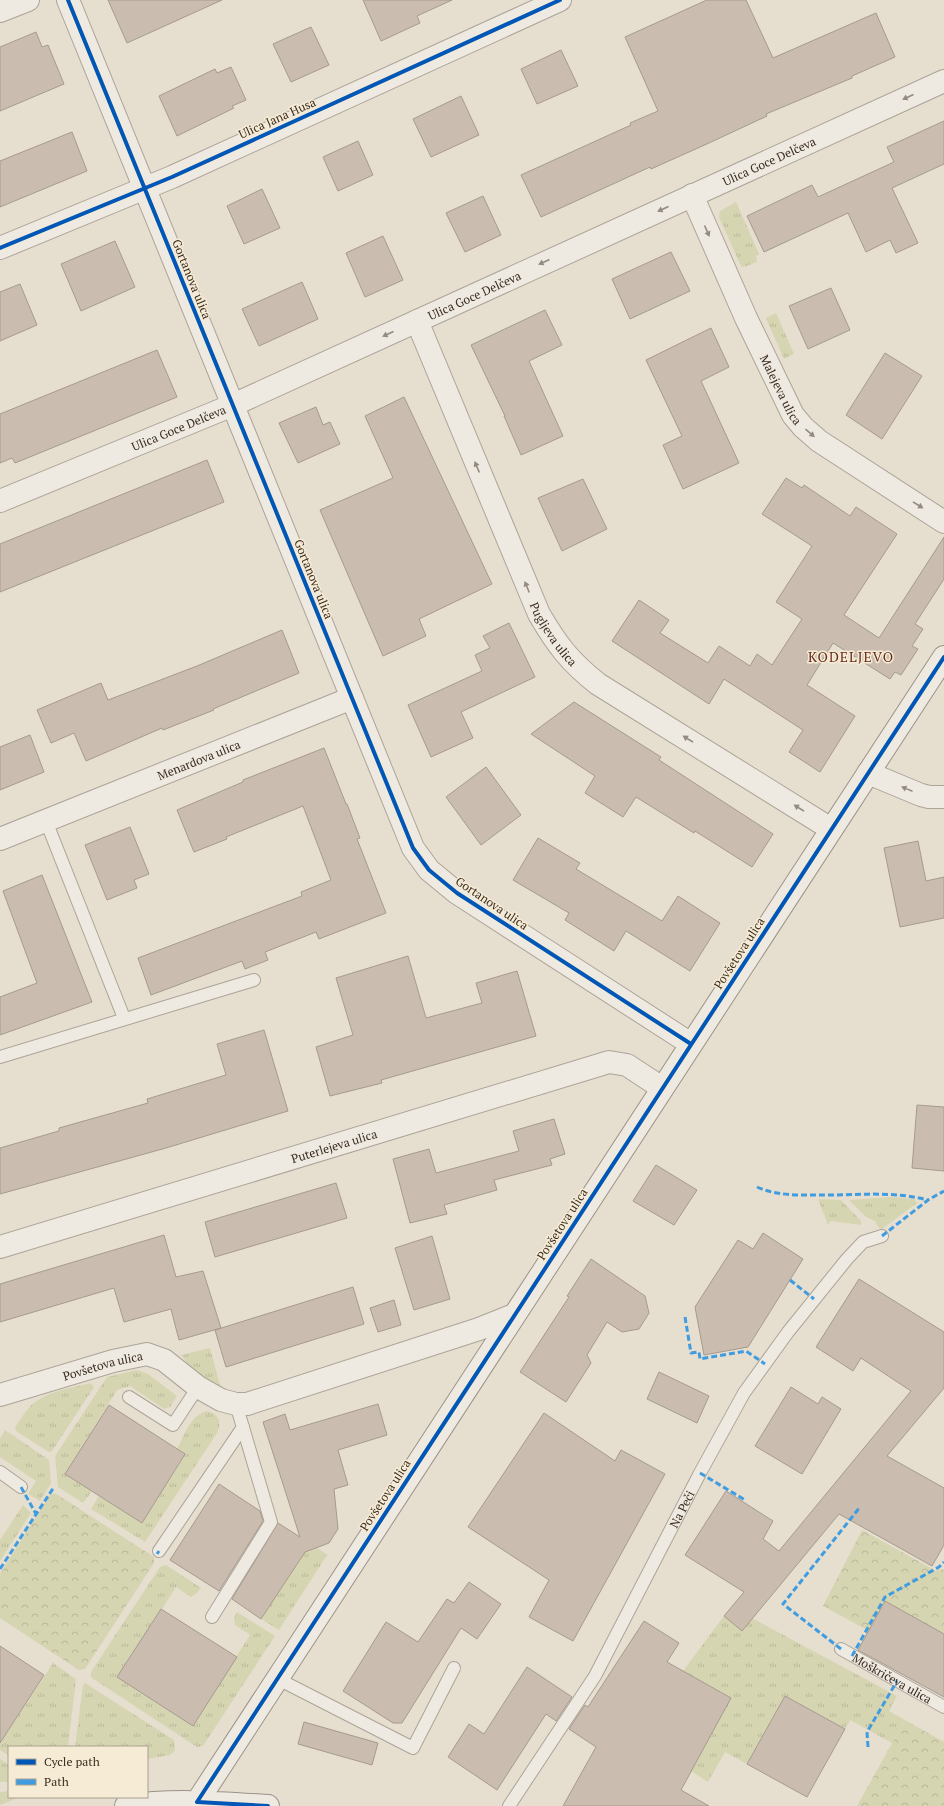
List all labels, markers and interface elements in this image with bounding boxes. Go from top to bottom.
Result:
street label: Ulica Jana Husa [236,94,318,142]
one-way arrow [903,94,914,100]
street label: Ulica Goce Delčeva [720,133,818,188]
one-way arrow [656,206,668,212]
one-way arrow [704,225,710,237]
street label: Gortanova ulica [169,237,215,321]
one-way arrow [538,260,550,266]
street label: Ulica Goce Delčeva [425,267,523,323]
one-way arrow [382,331,393,337]
street label: Malejeva ulica [757,352,805,428]
street label: Ulica Goce Delčeva [129,401,228,454]
one-way arrow [805,429,815,438]
one-way arrow [474,461,481,473]
one-way arrow [913,501,923,509]
street label: Gortanova ulica [291,537,337,621]
one-way arrow [524,580,530,592]
street label: Pugljeva ulica [527,600,580,669]
district label: KODELJEVO [808,647,894,666]
street label: Menardova ulica [155,736,242,783]
one-way arrow [682,736,694,743]
one-way arrow [901,786,912,792]
one-way arrow [793,804,805,811]
street label: Gortanova ulica [453,873,531,933]
street label: Povšetova ulica [710,914,768,992]
street label: Puterlejeva ulica [289,1125,379,1166]
street label: Povšetova ulica [533,1185,591,1263]
street label: Povšetova ulica [61,1348,144,1383]
street label: Povšetova ulica [356,1456,414,1534]
street label: Na Peči [666,1487,697,1530]
street label: Moškričeva ulica [850,1650,935,1706]
legend [8,1746,148,1798]
text: Cycle path [44,1754,100,1769]
text: Path [44,1774,69,1789]

